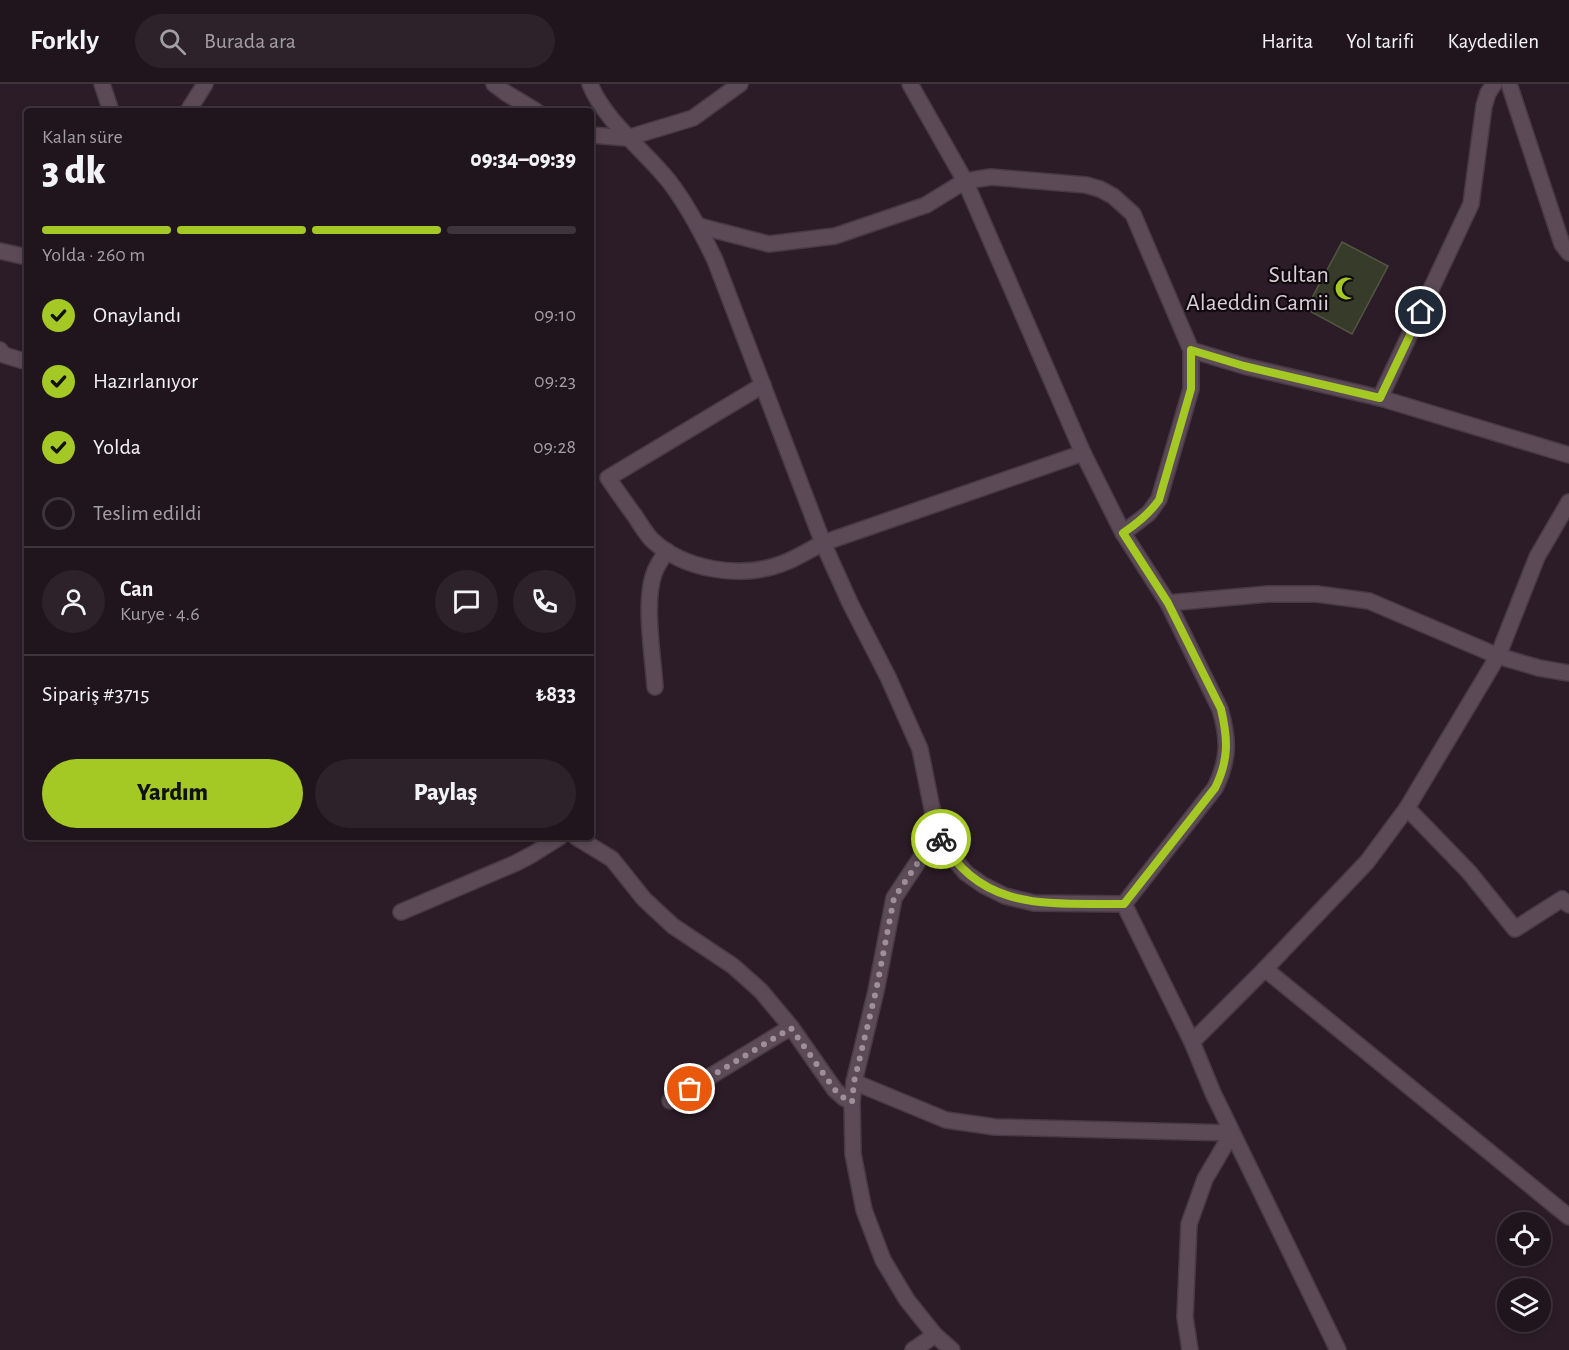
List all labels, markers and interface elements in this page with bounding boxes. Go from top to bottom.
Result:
search box [135,14,555,68]
icon: search [156,25,189,58]
text: Forkly [30,27,99,55]
text: Burada ara [204,30,296,52]
text: Harita [1261,31,1313,52]
text: Yol tarifi [1346,31,1414,52]
text: Kaydedilen [1447,31,1539,52]
text: Kalan süre [42,127,123,147]
text: 09:34–09:39 [470,148,576,170]
text: 3 dk [42,152,106,191]
text: Yolda · 260 m [42,245,145,265]
place label: Sultan Alaeddin Camii [1186,263,1329,315]
mosque icon: Sultan Alaeddin Camii [1334,275,1360,301]
pin [1395,286,1446,337]
icon: home [1404,295,1437,328]
icon: check [42,299,75,332]
text: Onaylandı [93,304,181,326]
text: 09:10 [534,305,576,325]
icon: check [42,365,75,398]
text: Hazırlanıyor [93,370,198,392]
text: 09:23 [534,371,576,391]
icon: check [42,431,75,464]
text: Yolda [93,436,141,458]
text: 09:28 [533,437,576,457]
text: Teslim edildi [93,502,202,524]
button: person [42,570,105,633]
button: chat [435,570,498,633]
button: phone [513,570,576,633]
text: Can [120,578,153,600]
text: Kurye · 4.6 [120,604,200,624]
text: Sipariş #3715 [42,683,149,705]
text: ₺833 [536,683,576,705]
button: Yardım [42,759,303,828]
button: Paylaş [315,759,576,828]
courier [911,809,971,869]
icon: bike [925,823,958,856]
pin [664,1063,715,1114]
icon: bag [673,1072,706,1105]
map controls [1497,1212,1551,1332]
button: locate [1497,1212,1551,1266]
button: layers [1497,1278,1551,1332]

